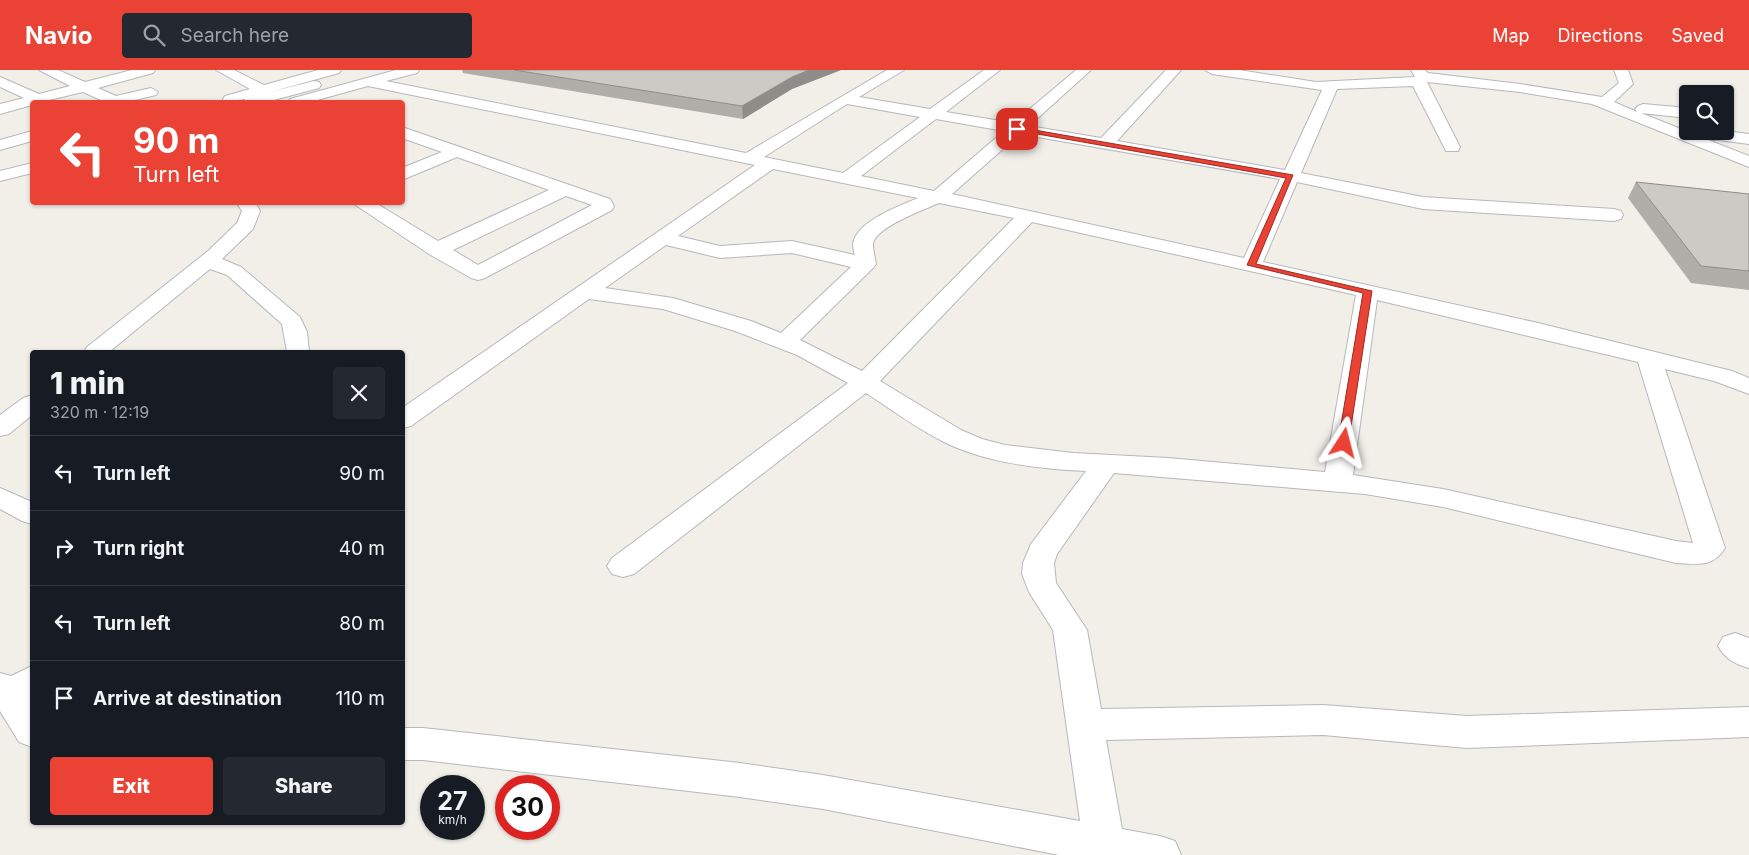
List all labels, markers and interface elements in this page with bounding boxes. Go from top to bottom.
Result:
search box [122,13,472,58]
text: Navio [25,21,92,50]
icon: search [140,21,168,49]
text: Search here [180,24,289,47]
text: Map [1492,25,1530,46]
text: Directions [1558,25,1643,46]
text: Saved [1671,25,1724,46]
map controls [1679,85,1734,140]
button: search [1679,85,1734,140]
pin [996,108,1038,150]
icon: arrive [1003,115,1031,143]
text: 90 m [133,119,220,161]
icon: left [50,120,115,185]
text: Turn left [133,161,219,187]
text: 1 min [50,365,125,401]
button: close [333,367,385,419]
text: 320 m · 12:19 [50,402,149,422]
position arrow [1317,416,1369,468]
icon: left [50,459,78,487]
text: Turn left [93,462,171,485]
text: 90 m [339,462,385,485]
icon: right [50,534,78,562]
text: Turn right [93,537,184,560]
text: 40 m [339,537,385,560]
icon: left [50,609,78,637]
text: Turn left [93,612,171,635]
text: 80 m [339,612,385,635]
icon: arrive [50,684,78,712]
text: Arrive at destination [93,687,282,710]
text: 110 m [336,687,385,710]
button: Exit [50,757,213,815]
button: Share [223,757,385,815]
speed limit sign: 30 [495,775,560,840]
text: 27 [437,786,468,816]
text: km/h [438,812,467,827]

